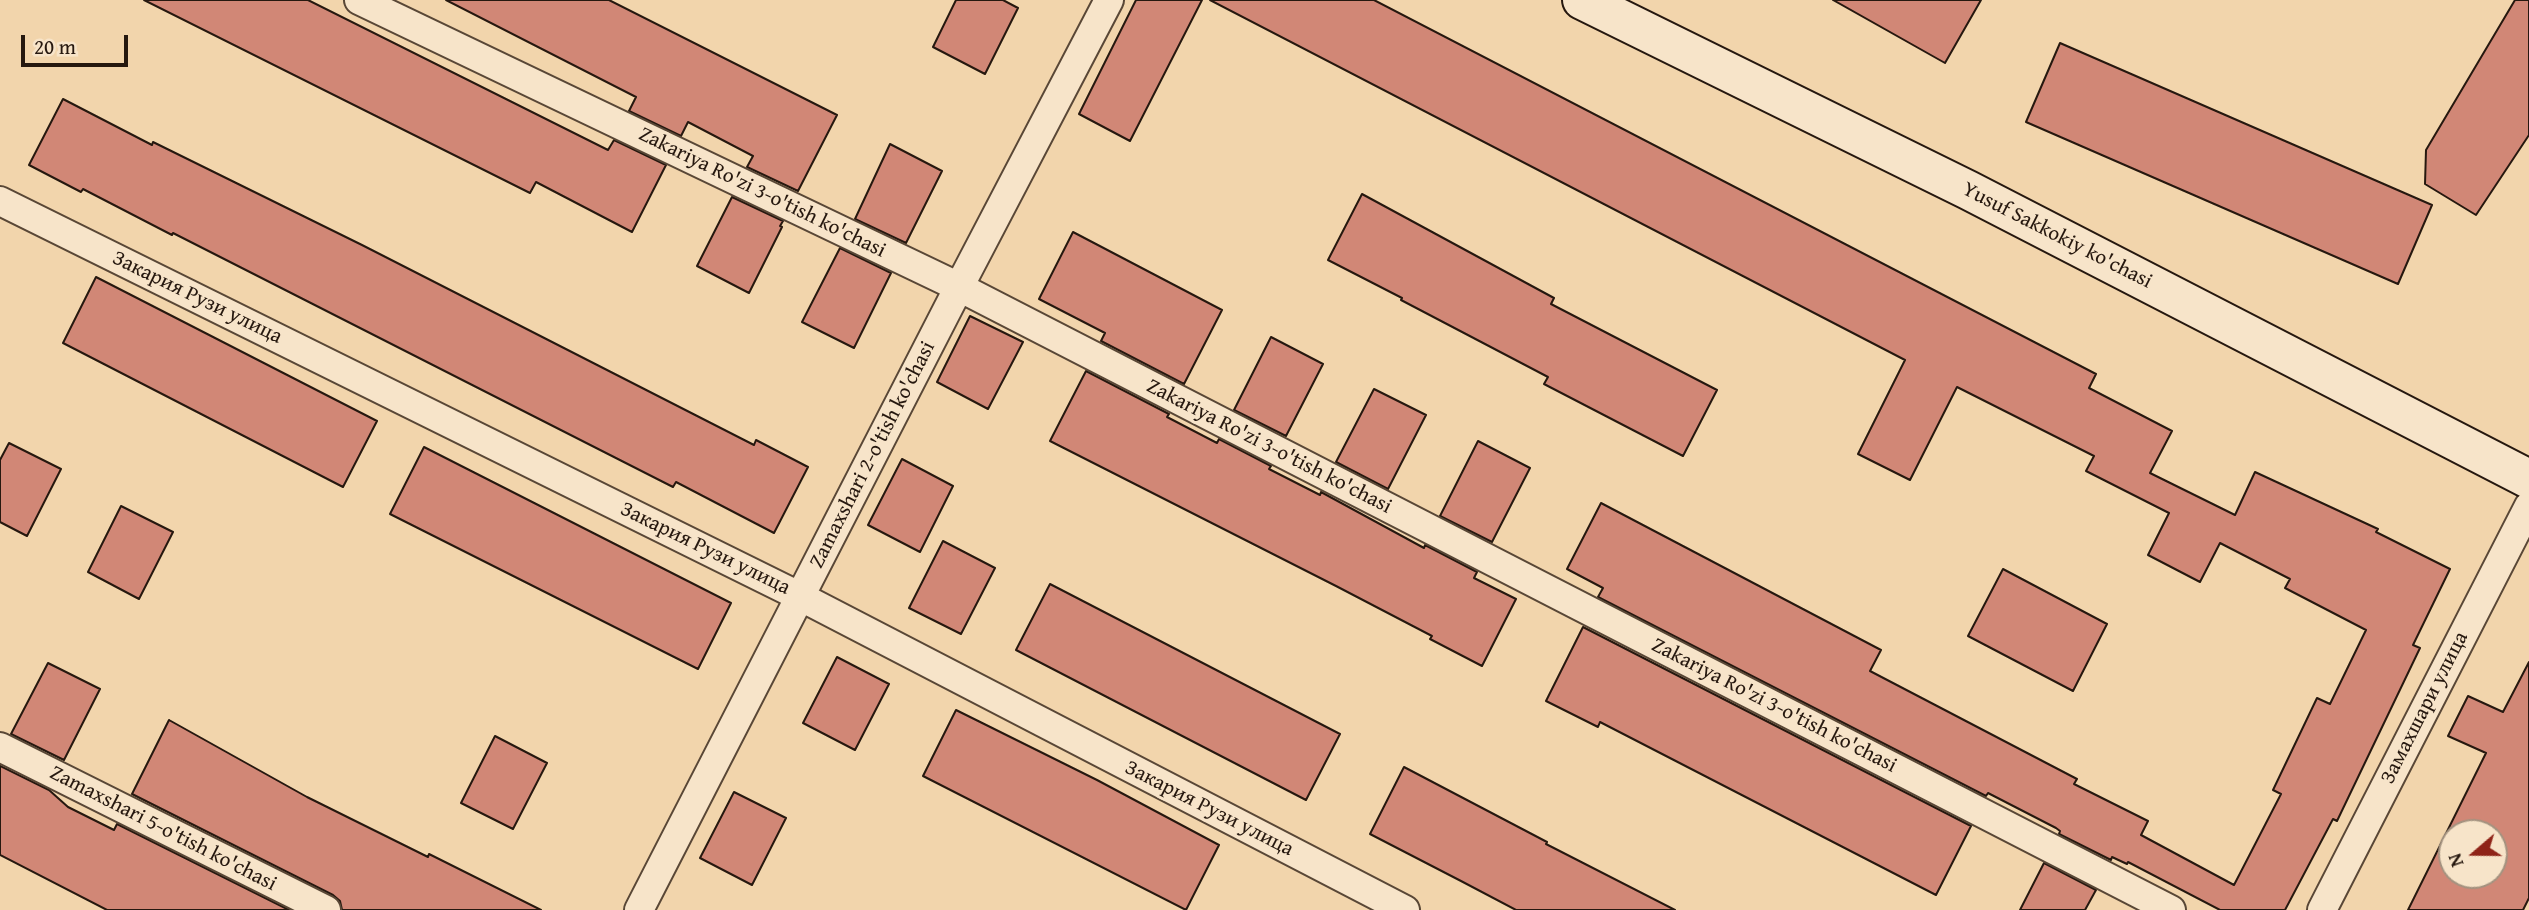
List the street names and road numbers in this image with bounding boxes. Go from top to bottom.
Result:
street label: Zakariya Ro'zi 3-o'tish ko'chasi [634,122,890,264]
street label: Yusuf Sakkokiy ko'chasi [1958,177,2156,295]
street label: Закария Рузи улица [108,246,286,350]
street label: Zamaxshari 2-o'tish ko'chasi [805,338,941,572]
street label: Zakariya Ro'zi 3-o'tish ko'chasi [1142,374,1396,520]
street label: Закария Рузи улица [616,497,794,601]
street label: Замахшари улица [2376,628,2474,788]
street label: Zakariya Ro'zi 3-o'tish ko'chasi [1647,633,1901,779]
street label: Закария Рузи улица [1120,756,1298,862]
street label: Zamaxshari 5-o'tish ko'chasi [46,761,280,897]

